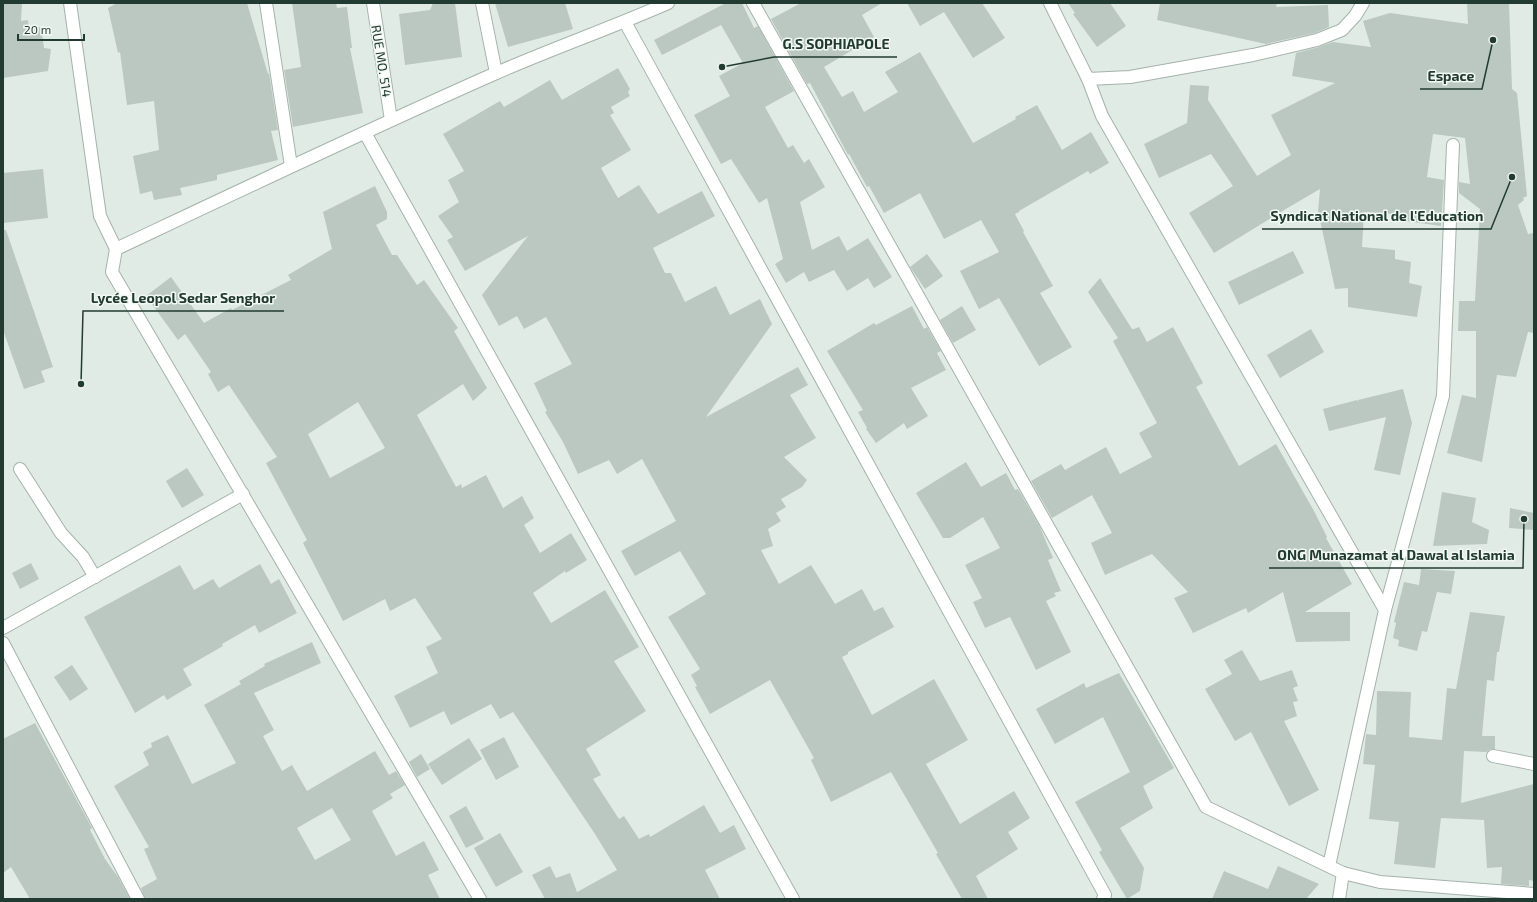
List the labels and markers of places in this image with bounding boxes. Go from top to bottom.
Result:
callout: G.S SOPHIAPOLE [774,31,897,57]
callout: Espace [1420,63,1482,89]
callout: Syndicat National de l'Education [1262,203,1491,229]
callout: Lycée Leopol Sedar Senghor [83,285,284,311]
callout: ONG Munazamat al Dawal al Islamia [1269,542,1523,568]

